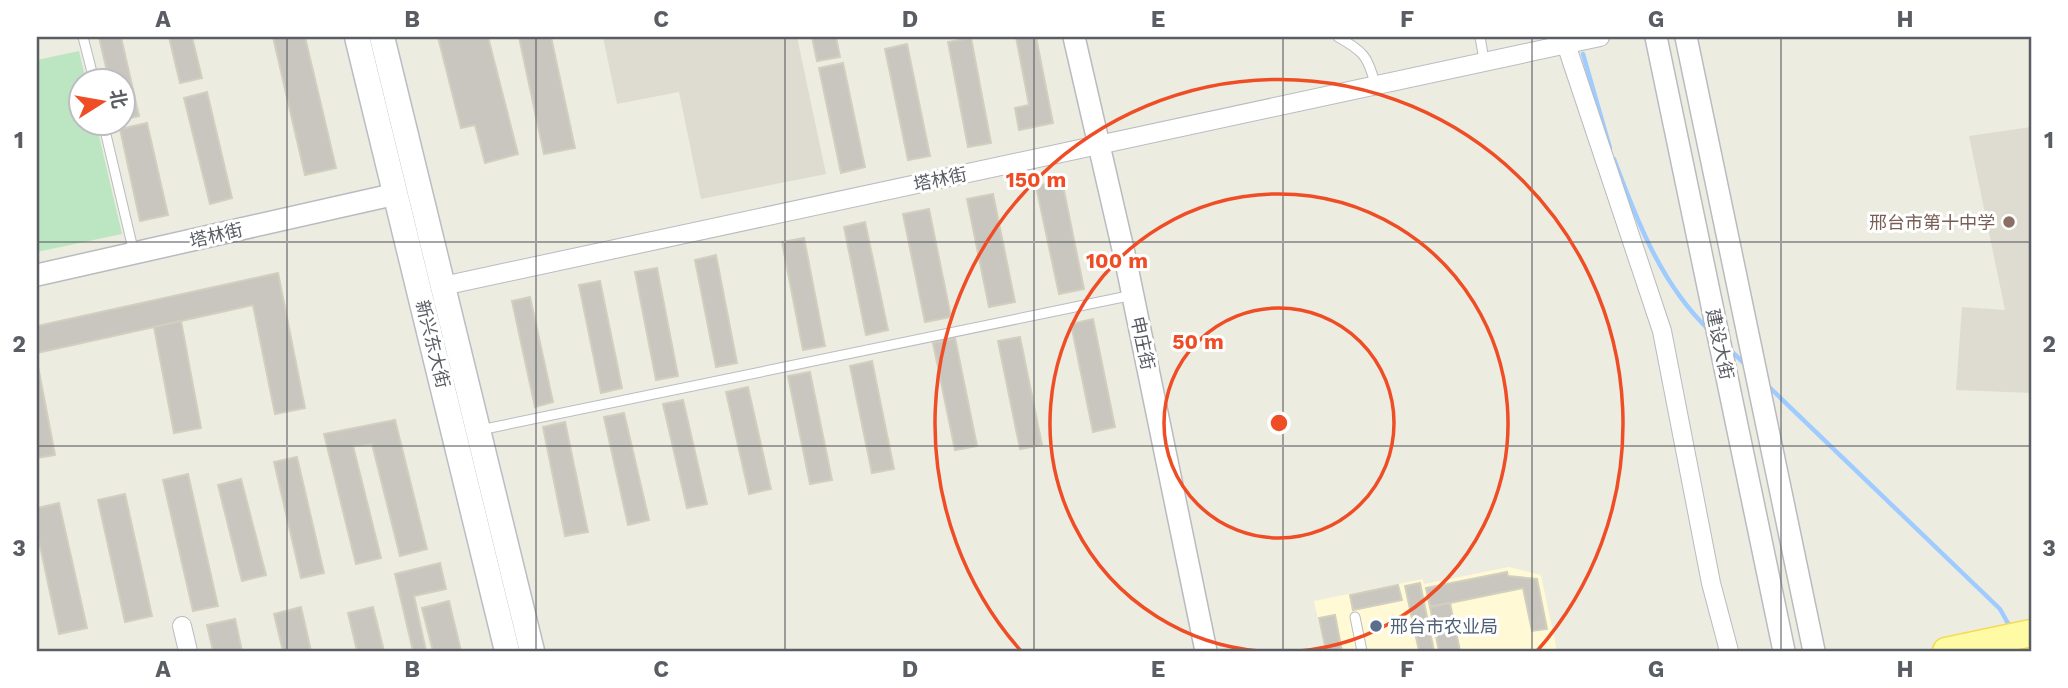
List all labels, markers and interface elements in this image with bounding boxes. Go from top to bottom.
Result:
text: A [155,6,171,33]
text: B [404,6,420,33]
text: C [653,6,669,33]
text: D [902,6,918,33]
text: E [1151,6,1165,33]
text: F [1400,6,1414,33]
text: G [1648,6,1664,33]
text: H [1896,6,1914,33]
north arrow [66,66,136,136]
text: 北 [105,87,131,110]
text: 1 [14,127,24,154]
text: 1 [2044,127,2054,154]
street label: 塔林街 [911,163,969,195]
text: 150 m [1006,167,1066,192]
place label: 邢台市第十中学 [1869,212,1995,233]
marker: 邢台市第十中学 [2001,214,2017,230]
street label: 塔林街 [187,219,245,251]
text: 100 m [1086,248,1148,273]
street label: 新兴东大街 [412,298,454,390]
street label: 建设大街 [1702,307,1738,381]
street label: 申庄街 [1127,314,1159,372]
text: 50 m [1172,329,1224,354]
text: 2 [12,331,26,358]
text: 2 [2042,331,2056,358]
centre of rings [1267,411,1291,435]
text: 3 [12,535,26,562]
text: 3 [2042,535,2056,562]
place label: 邢台市农业局 [1390,616,1498,637]
marker: 邢台市农业局 [1368,618,1384,634]
text: A [155,656,171,683]
text: B [404,656,420,683]
text: C [653,656,669,683]
text: D [902,656,918,683]
text: E [1151,656,1165,683]
text: F [1400,656,1414,683]
text: G [1648,656,1664,683]
text: H [1896,656,1914,683]

